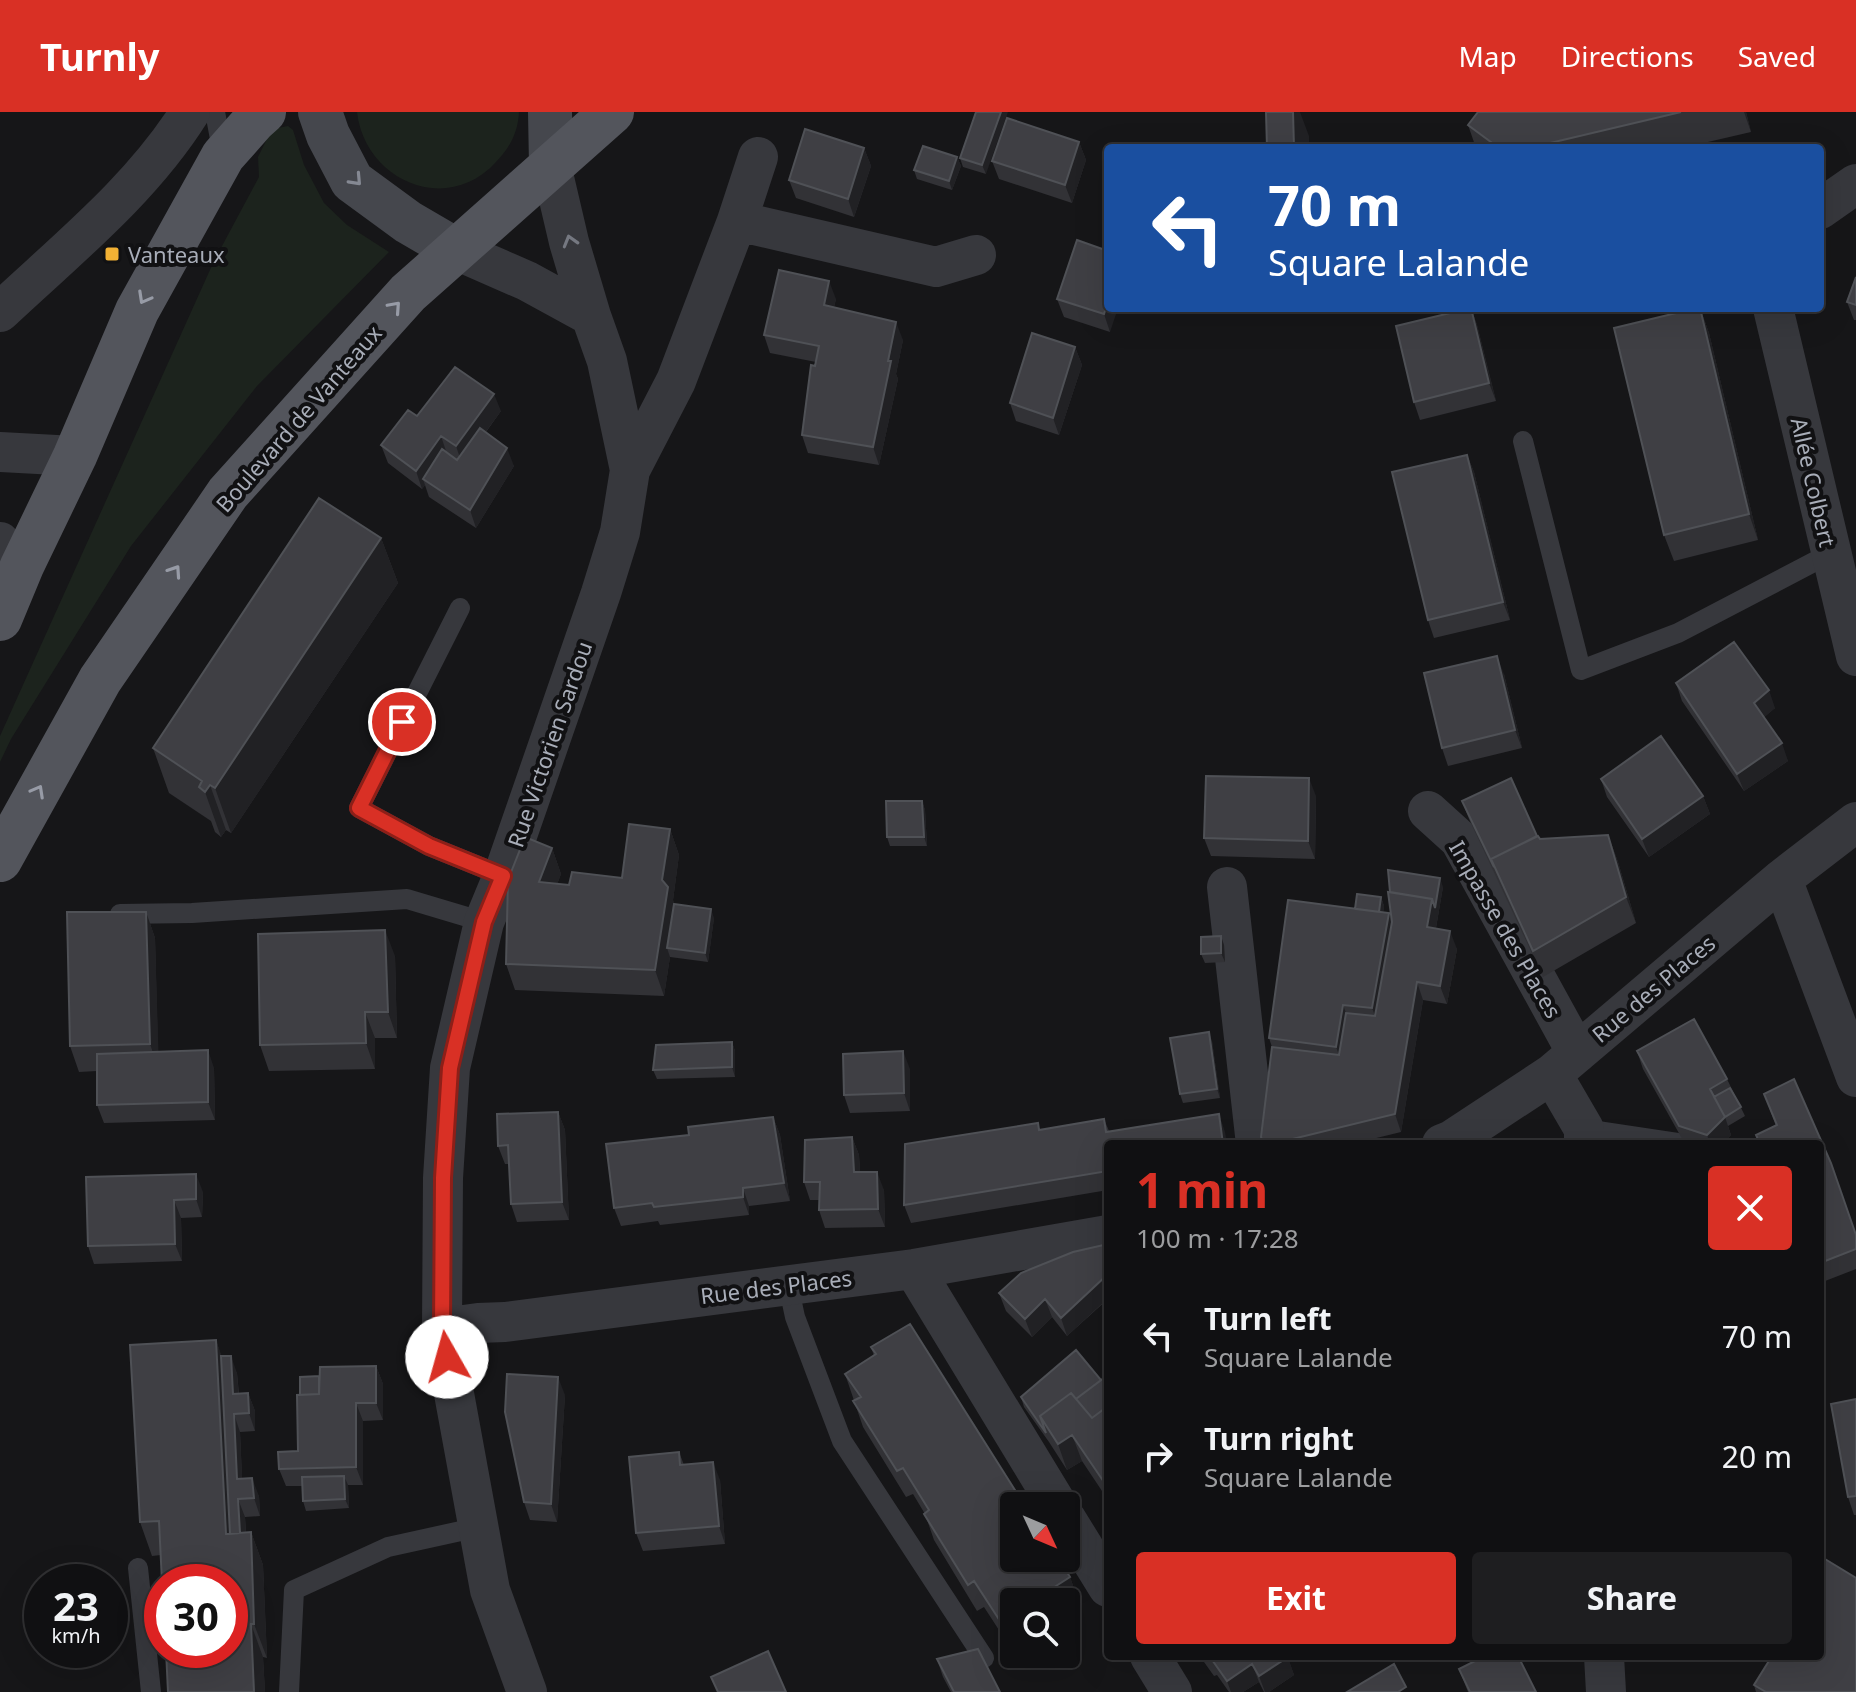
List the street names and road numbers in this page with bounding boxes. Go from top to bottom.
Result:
street label: Boulevard de Vanteaux [208,318,388,518]
street label: Allée Colbert [1785,414,1843,550]
street label: Rue Victorien Sardou [500,637,598,851]
street label: Impasse des Places [1443,835,1569,1023]
street label: Rue des Places [1585,928,1721,1048]
street label: Rue des Places [699,1262,853,1310]

